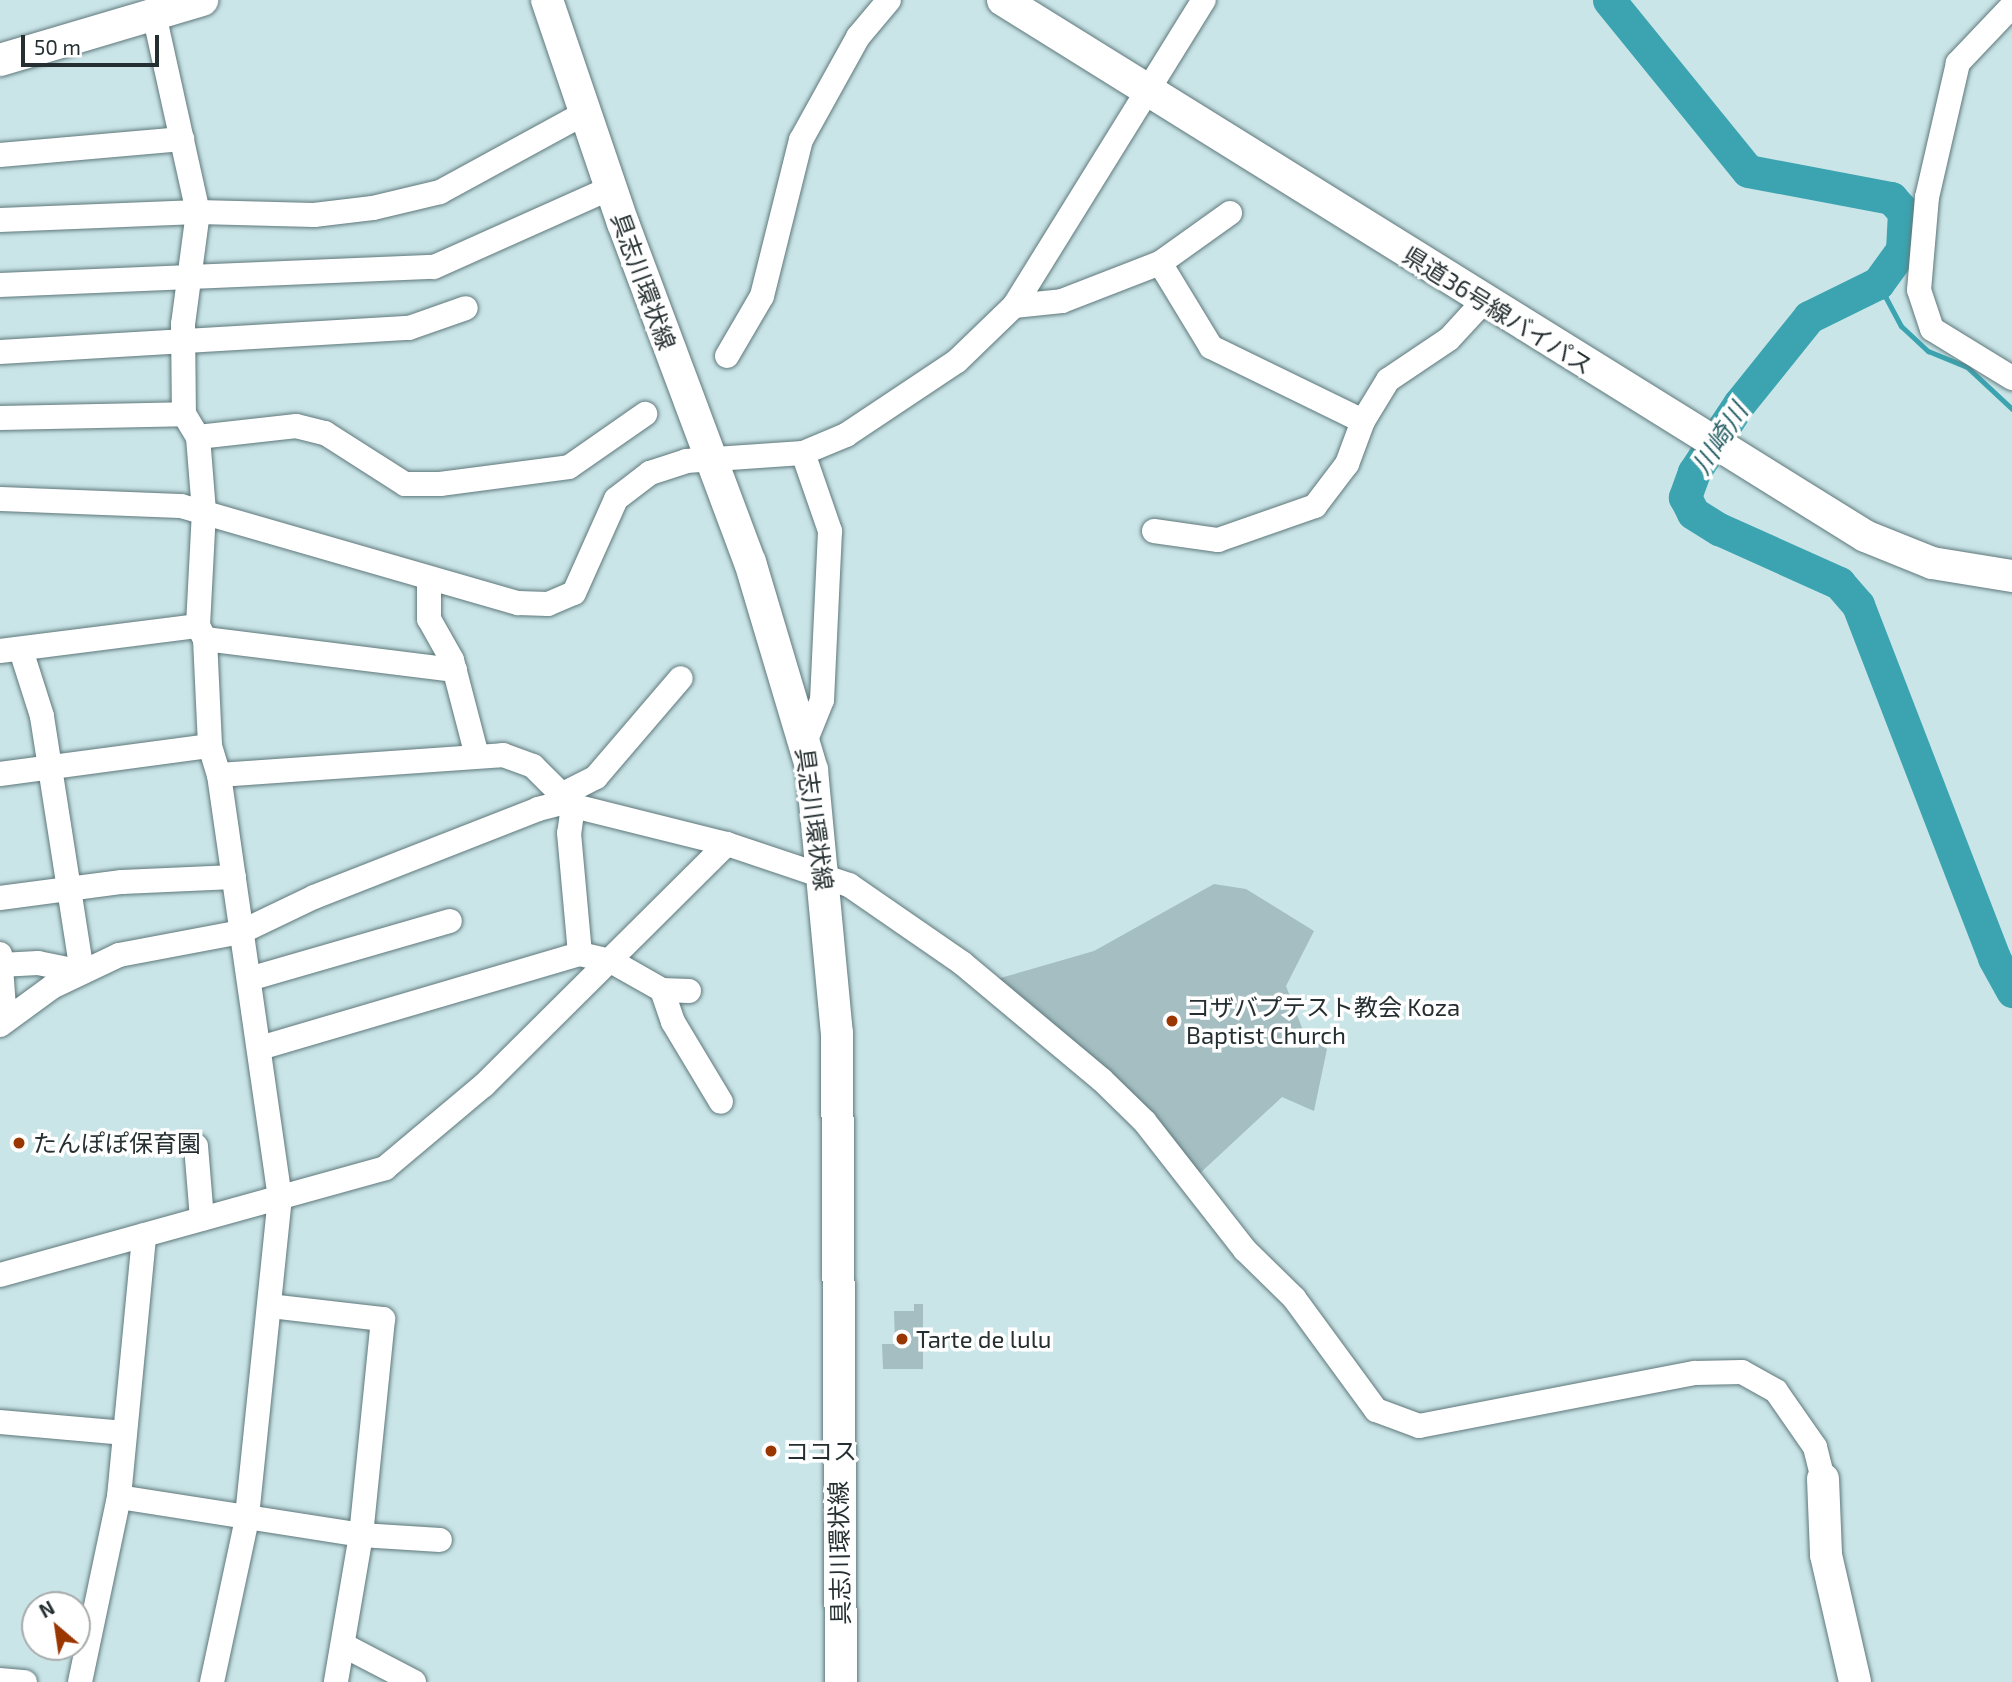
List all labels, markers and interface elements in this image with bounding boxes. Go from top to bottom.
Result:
scale bar [24,21,163,65]
text: 50 m [34,34,81,59]
street label: 具志川環状線 [606,208,682,354]
street label: 県道36号線バイパス [1397,240,1599,380]
water label: 川崎川 [1685,397,1753,479]
street label: 具志川環状線 [791,746,839,892]
place label: コザバプテスト教会 Koza Baptist Church [1186,993,1460,1049]
marker: コザバプテスト教会 Koza Baptist Church [1164,1013,1180,1029]
place label: たんぽぽ保育園 [33,1129,201,1157]
marker: たんぽぽ保育園 [11,1135,27,1151]
place label: Tarte de lulu [916,1325,1051,1353]
marker: Tarte de lulu [894,1331,910,1347]
place label: ココス [785,1437,857,1465]
marker: ココス [763,1443,779,1459]
street label: 具志川環状線 [823,1481,855,1625]
north arrow [21,1591,91,1661]
text: N [35,1596,58,1622]

